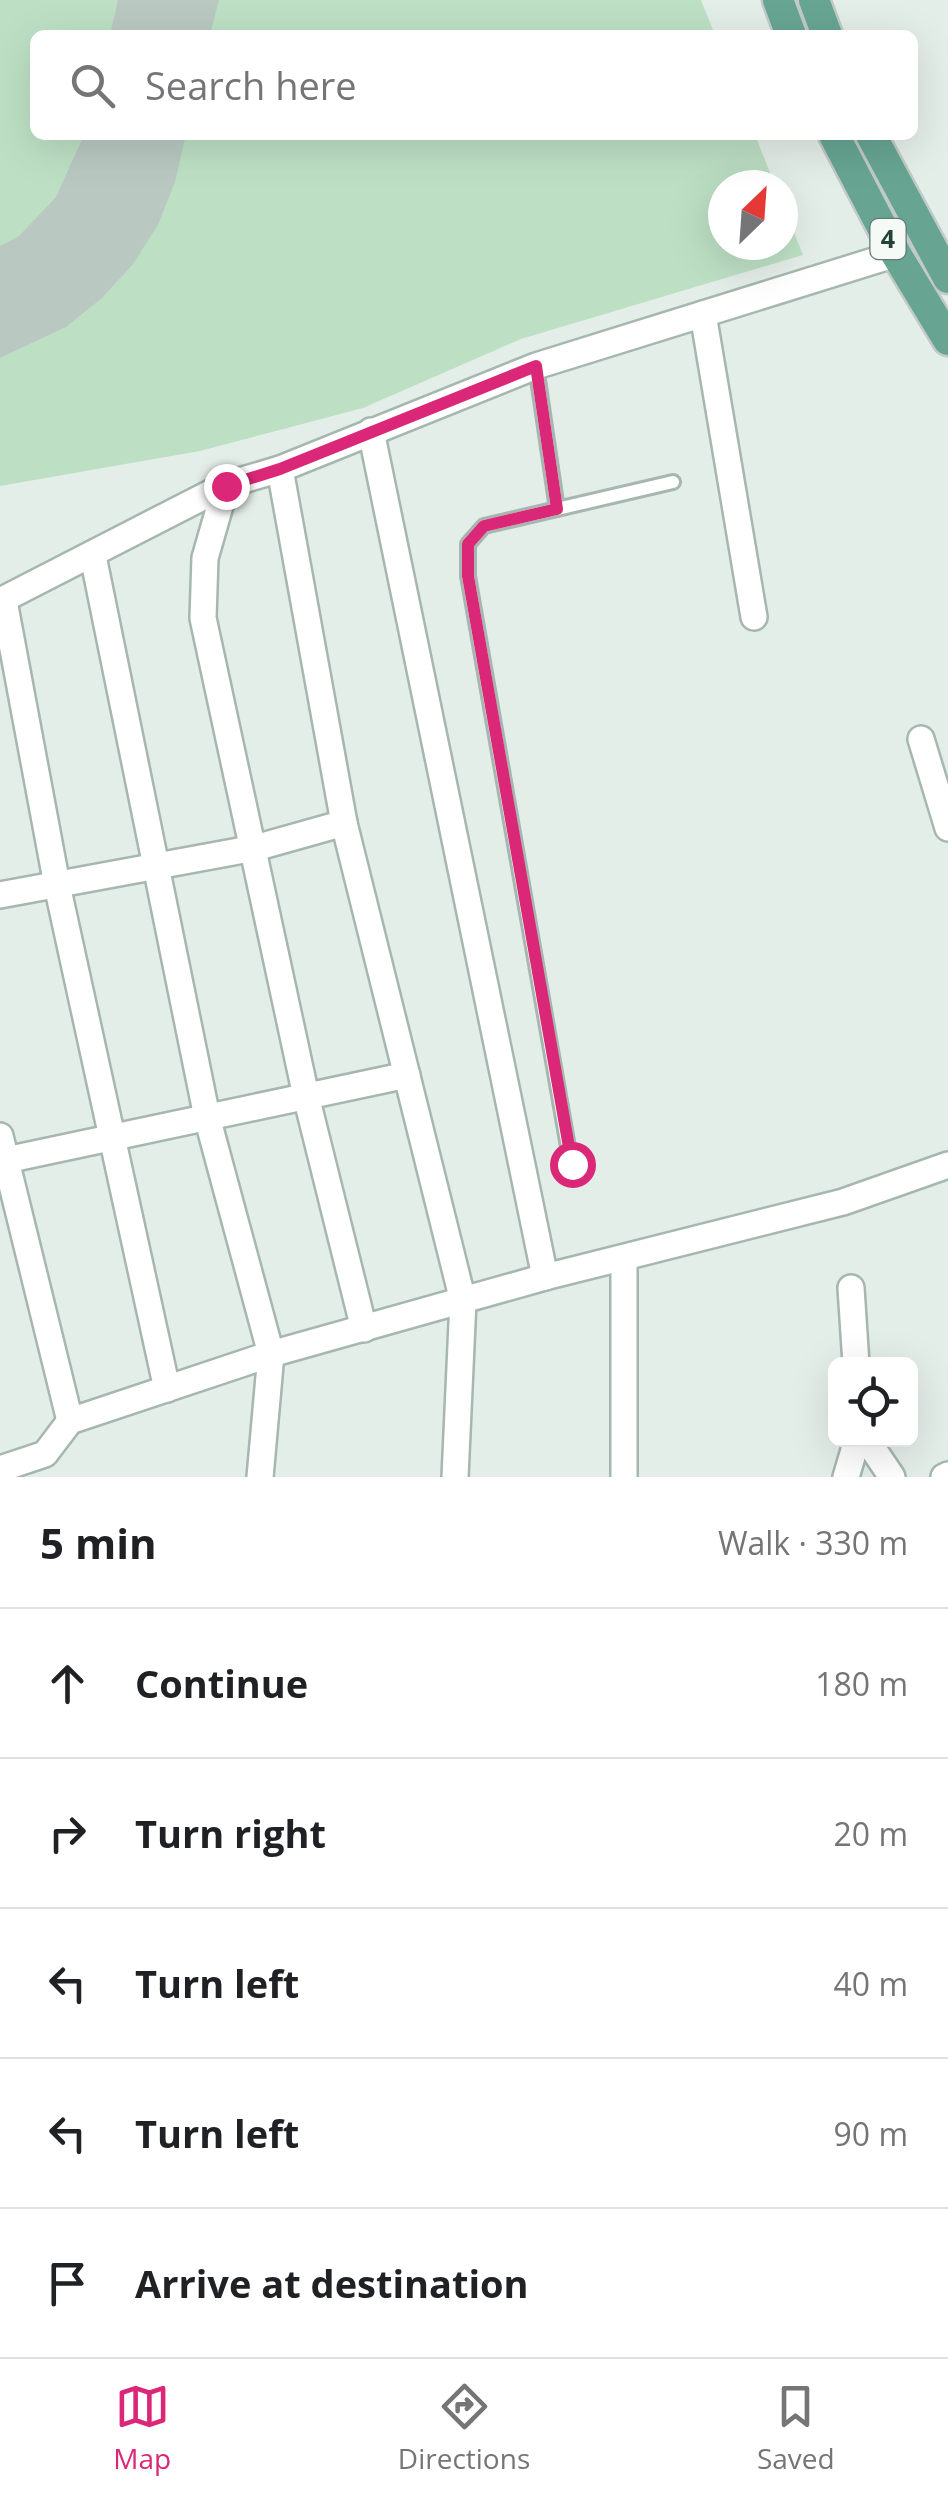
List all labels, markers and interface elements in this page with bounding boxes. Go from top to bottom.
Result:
search box [30,30,918,140]
icon: search [65,58,120,113]
text: Search here [145,59,357,111]
north arrow [708,170,798,260]
road number: 4 [870,219,906,259]
route end [204,464,250,510]
route start [550,1142,596,1188]
map controls [828,1357,918,1447]
button: locate [828,1357,918,1447]
text: 5 min [40,1514,157,1571]
text: Walk · 330 m [718,1521,908,1564]
icon: ahead [40,1656,95,1711]
text: Continue [135,1657,308,1709]
text: 180 m [815,1662,908,1705]
icon: right [40,1806,95,1861]
text: Turn right [135,1807,326,1859]
text: 20 m [833,1812,908,1855]
icon: left [40,1956,95,2011]
text: Turn left [135,1957,299,2009]
text: 40 m [833,1962,908,2005]
icon: left [40,2106,95,2161]
text: Turn left [135,2107,299,2159]
text: 90 m [833,2112,908,2155]
icon: arrive [40,2256,95,2311]
text: Arrive at destination [135,2257,529,2309]
tab: Map [113,2379,171,2477]
tab: Directions [398,2379,530,2477]
tab: Saved [757,2379,835,2477]

